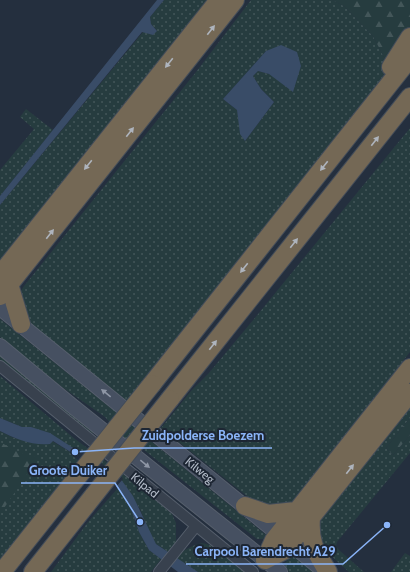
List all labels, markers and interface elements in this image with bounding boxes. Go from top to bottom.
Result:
one-way arrow [207,24,216,35]
one-way arrow [164,58,173,69]
one-way arrow [126,126,135,137]
one-way arrow [371,136,379,147]
one-way arrow [83,160,92,171]
one-way arrow [320,161,329,172]
one-way arrow [45,228,54,239]
one-way arrow [290,238,298,249]
one-way arrow [239,262,248,273]
one-way arrow [209,340,217,350]
one-way arrow [100,389,111,398]
callout: Zuidpolderse Boezem [134,423,272,448]
text: Zuidpolderse Boezem [142,427,264,443]
street label: Kilweg [182,454,218,487]
callout: Groote Duiker [21,458,115,483]
one-way arrow [140,460,151,468]
text: Groote Duiker [29,462,108,478]
one-way arrow [346,463,354,474]
street label: Kilpad [128,469,162,501]
callout: Carpool Barendrecht A29 [186,539,343,564]
text: Carpool Barendrecht A29 [195,543,335,559]

